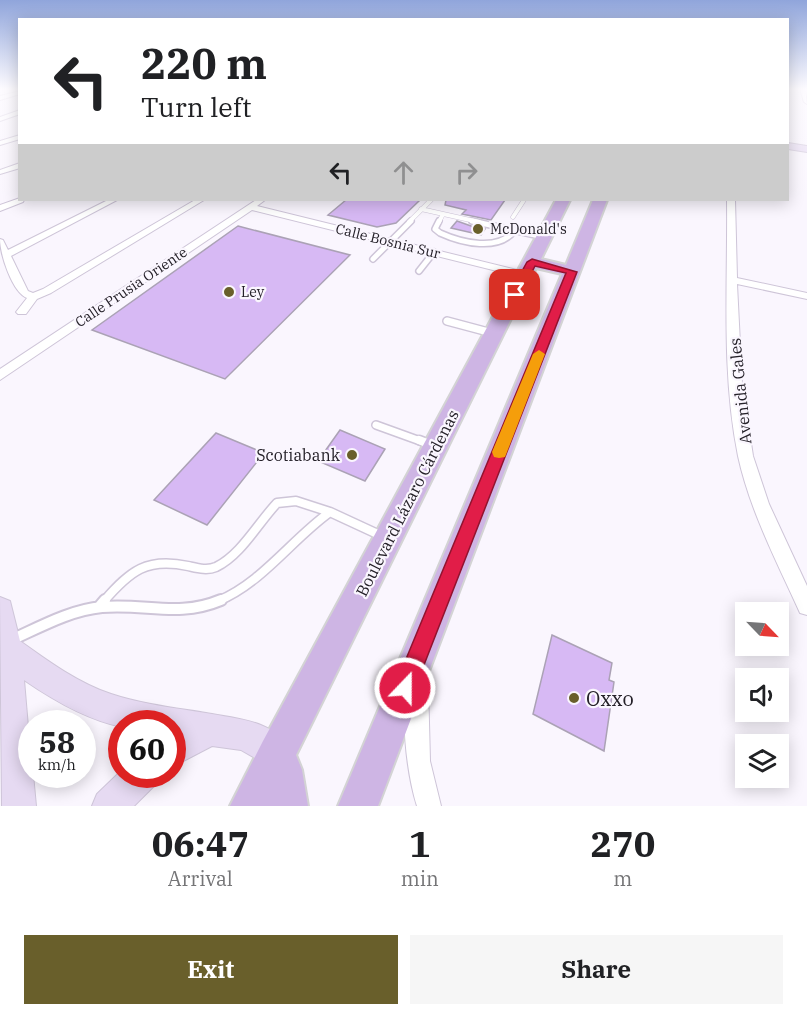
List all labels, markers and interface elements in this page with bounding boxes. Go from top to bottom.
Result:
text: 220 m [141,36,267,91]
icon: left [42,42,120,120]
text: Turn left [141,89,252,124]
icon: left [324,156,357,189]
icon: ahead [387,156,420,189]
icon: right [450,156,483,189]
street label: Calle Bosnia Sur [334,219,443,263]
place label: McDonald's [490,220,567,238]
marker: McDonald's [471,222,485,236]
street label: Calle Prusia Oriente [72,243,190,331]
pin [489,269,540,320]
icon: arrive [498,278,531,311]
place label: Ley [241,283,265,301]
marker: Ley [222,285,236,299]
street label: Avenida Gales [724,337,756,445]
street label: Boulevard Lázaro Cárdenas [351,406,463,600]
place label: Scotiabank [256,445,341,465]
marker: Scotiabank [345,448,359,462]
north arrow [735,602,789,656]
map controls [735,602,789,788]
position arrow [373,656,437,720]
button: sound [735,668,789,722]
place label: Oxxo [586,685,634,712]
marker: Oxxo [567,691,581,705]
speed limit sign: 60 [108,710,186,788]
text: 58 [39,722,75,761]
button: layers [735,734,789,788]
text: km/h [38,755,76,774]
text: 06:47 [152,820,249,867]
text: 1 [409,820,431,867]
text: 270 [590,820,655,867]
text: Arrival [168,865,233,892]
text: min [401,865,439,892]
text: m [613,865,632,892]
button: Exit [24,935,398,1004]
button: Share [410,935,783,1004]

